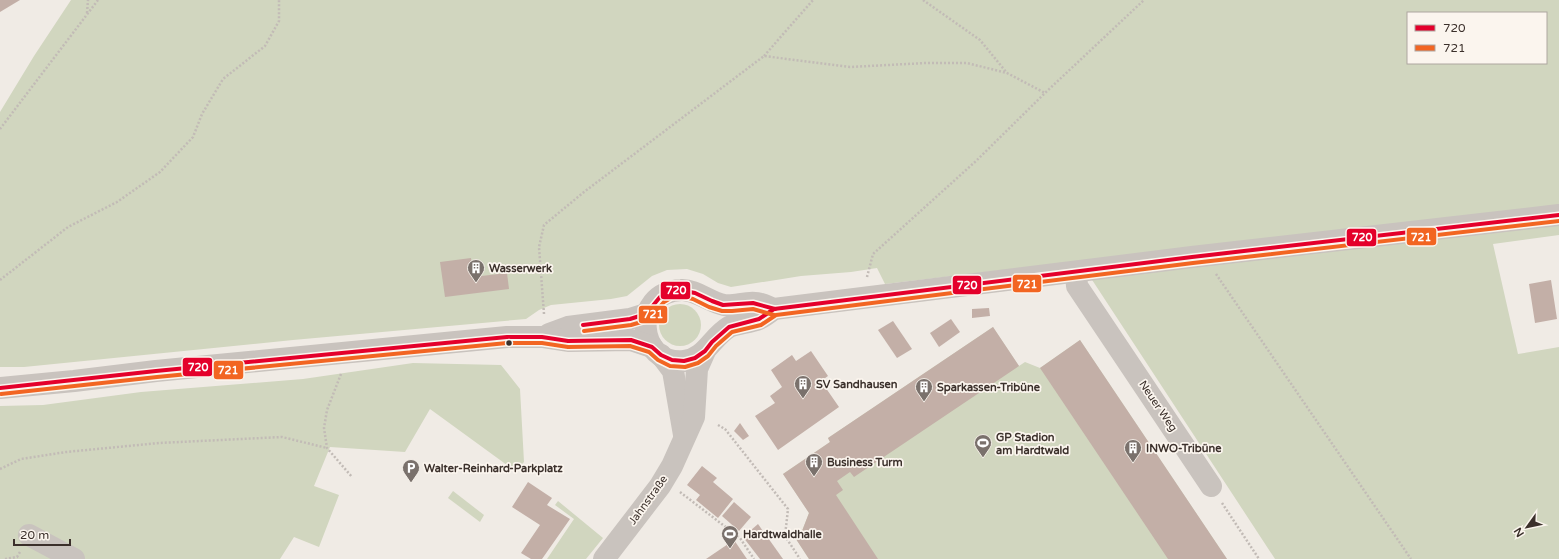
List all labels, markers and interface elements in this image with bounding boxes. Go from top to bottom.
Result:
legend [1407,12,1547,64]
text: 720 [1443,21,1466,35]
text: 721 [1443,41,1466,55]
line badge: 721 [1406,227,1437,246]
line badge: 720 [1346,228,1377,247]
text: 720 [1352,231,1372,244]
text: 721 [1411,231,1431,244]
building icon: Wasserwerk [466,258,486,283]
place label: Wasserwerk [489,262,552,275]
line badge: 721 [1012,274,1042,293]
line badge: 720 [952,275,982,295]
text: 721 [1017,278,1037,291]
text: 720 [957,279,977,292]
line badge: 720 [660,281,691,300]
text: 720 [666,284,686,297]
line badge: 721 [638,305,668,324]
text: 721 [643,308,663,321]
unlabelled marker [504,338,514,348]
line badge: 720 [182,357,213,377]
line badge: 721 [213,360,244,380]
text: 720 [188,361,208,374]
text: 721 [218,364,238,377]
building icon: SV Sandhausen [793,374,813,399]
building icon: Sparkassen-Tribüne [914,377,934,402]
place label: SV Sandhausen [816,378,898,391]
street label: Neuer Weg [1136,378,1180,434]
place label: Sparkassen-Tribüne [937,381,1041,395]
place label: GP Stadion am Hardtwald [996,431,1069,457]
sports icon: GP Stadion am Hardtwald [973,433,993,458]
building icon: INWO-Tribüne [1123,438,1143,463]
place label: INWO-Tribüne [1146,442,1222,455]
building icon: Business Turm [804,452,824,477]
place label: Business Turm [827,456,903,469]
parking icon: Walter-Reinhard-Parkplatz [401,458,421,483]
place label: Walter-Reinhard-Parkplatz [424,462,563,476]
street label: Jahnstraße [626,473,670,527]
north arrow [1507,507,1547,547]
scale bar [14,521,70,547]
sports icon: Hardtwaldhalle [720,524,740,549]
text: N [1511,525,1527,539]
text: 20 m [20,528,49,542]
place label: Hardtwaldhalle [743,528,822,541]

